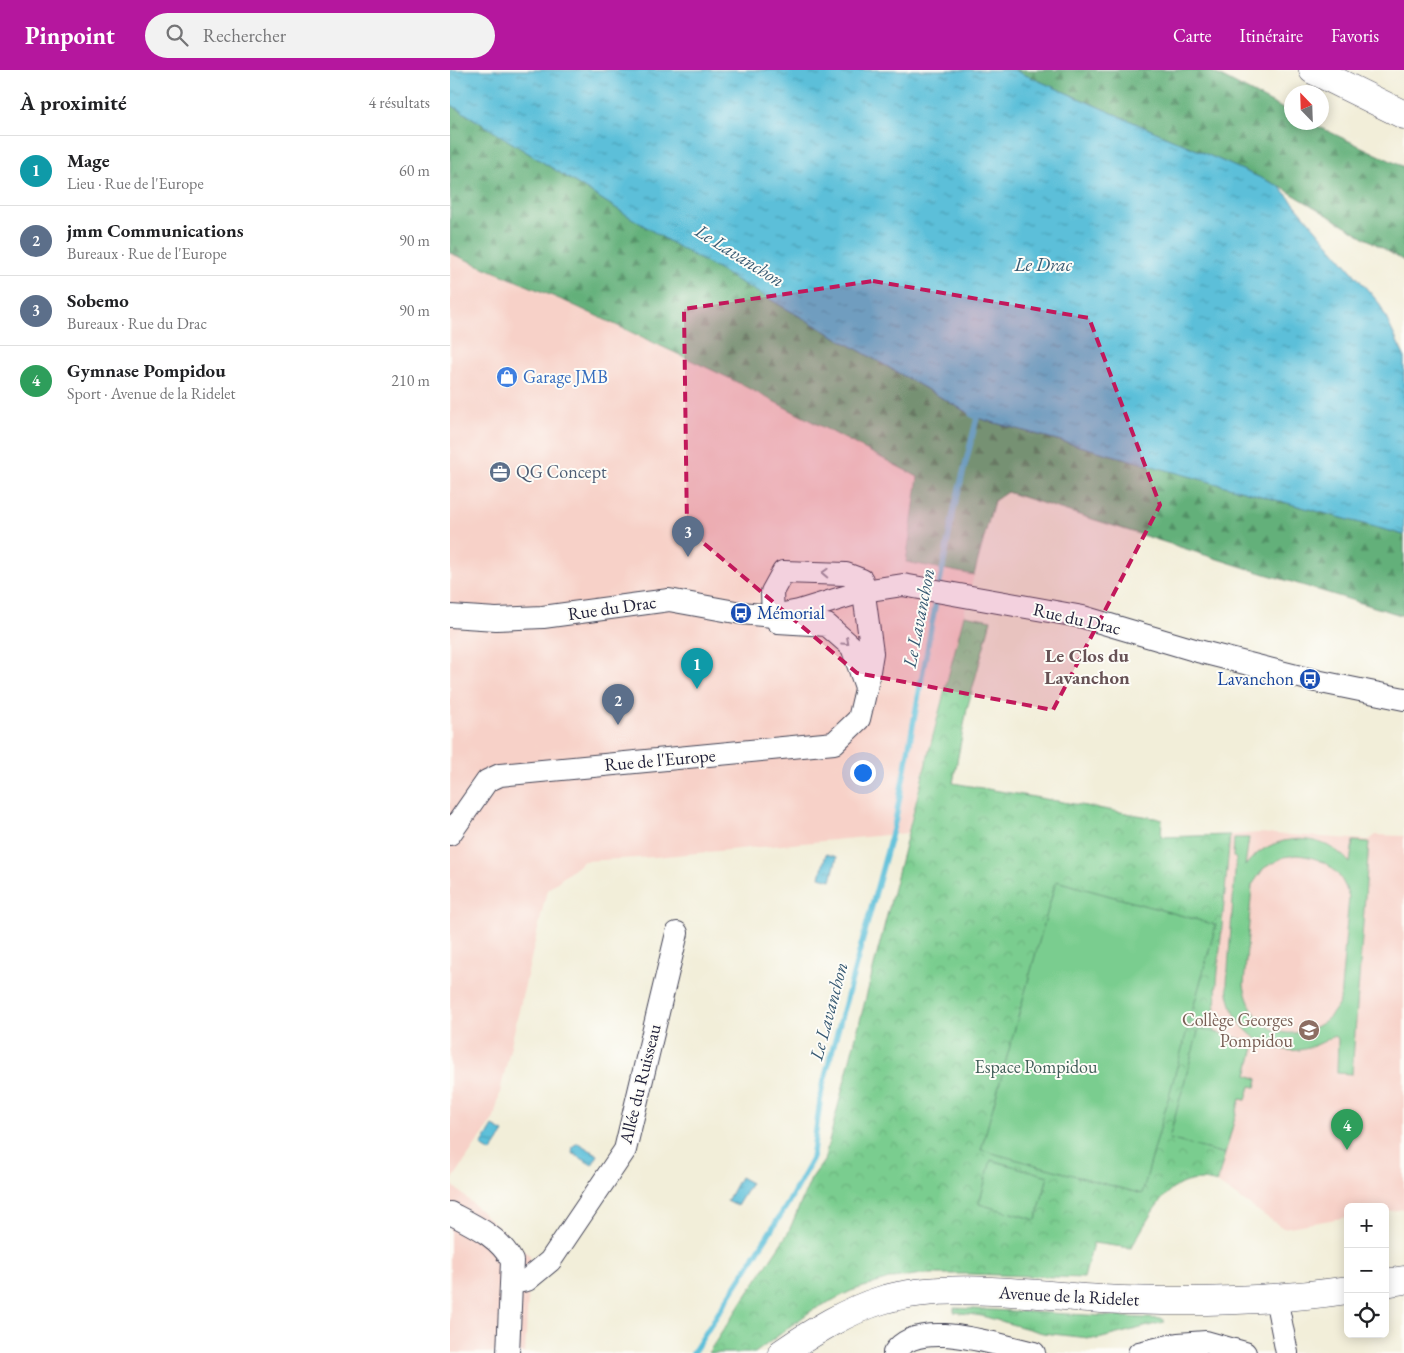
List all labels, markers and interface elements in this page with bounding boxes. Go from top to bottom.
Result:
search box [145,13,495,58]
text: Pinpoint [25,20,115,51]
icon: search [163,21,191,49]
text: Rechercher [203,23,286,48]
text: Carte [1173,24,1212,47]
text: Itinéraire [1240,24,1303,47]
text: Favoris [1331,24,1379,47]
north arrow [1284,85,1329,130]
text: À proximité [20,89,127,116]
text: 4 résultats [368,92,430,113]
text: Mage [67,148,110,173]
text: 1 [32,160,40,181]
text: 60 m [399,160,430,181]
text: Lieu · Rue de l'Europe [67,173,204,194]
text: jmm Communications [67,218,243,243]
water label: Le Lavanchon [690,218,789,293]
text: 2 [32,230,40,251]
text: 90 m [399,230,430,251]
text: Bureaux · Rue de l'Europe [67,243,227,264]
water label: Le Drac [1013,252,1073,277]
text: Sobemo [67,288,129,313]
text: 3 [32,300,40,321]
text: 90 m [399,300,430,321]
text: Bureaux · Rue du Drac [67,313,207,334]
text: Gymnase Pompidou [67,358,226,383]
shop icon: Garage JMB [495,365,519,389]
place label: Garage JMB [523,365,608,388]
text: 4 [32,370,40,391]
text: 210 m [391,370,430,391]
text: Sport · Avenue de la Ridelet [67,383,235,404]
office icon: QG Concept [488,460,512,484]
place label: QG Concept [516,460,607,483]
pin: 3 [672,516,704,557]
water label: Le Lavanchon [896,566,940,671]
one-way arrow [821,568,829,578]
street label: Rue du Drac [566,590,658,625]
street label: Rue du Drac [1031,597,1123,640]
bus stop icon: Mémorial [729,601,753,625]
place label: Mémorial [757,601,825,624]
one-way arrow [841,636,850,645]
district label: Le Clos du Lavanchon [1044,643,1130,690]
pin: 1 [681,648,713,689]
place label: Lavanchon [1217,667,1294,690]
bus stop icon: Lavanchon [1298,667,1322,691]
pin: 2 [602,684,634,725]
street label: Rue de l'Europe [603,743,717,776]
your location [850,760,876,786]
water label: Le Lavanchon [803,959,854,1064]
place label: Collège Georges Pompidou [1182,1008,1294,1052]
school or university icon: Collège Georges Pompidou [1297,1018,1321,1042]
street label: Allée du Ruisseau [613,1021,666,1147]
park label: Espace Pompidou [975,1055,1098,1078]
pin: 4 [1331,1109,1363,1150]
map controls [1344,1203,1389,1338]
button: + [1344,1203,1389,1248]
button: − [1344,1248,1389,1293]
street label: Avenue de la Ridelet [997,1280,1140,1311]
button: locate [1344,1293,1389,1338]

